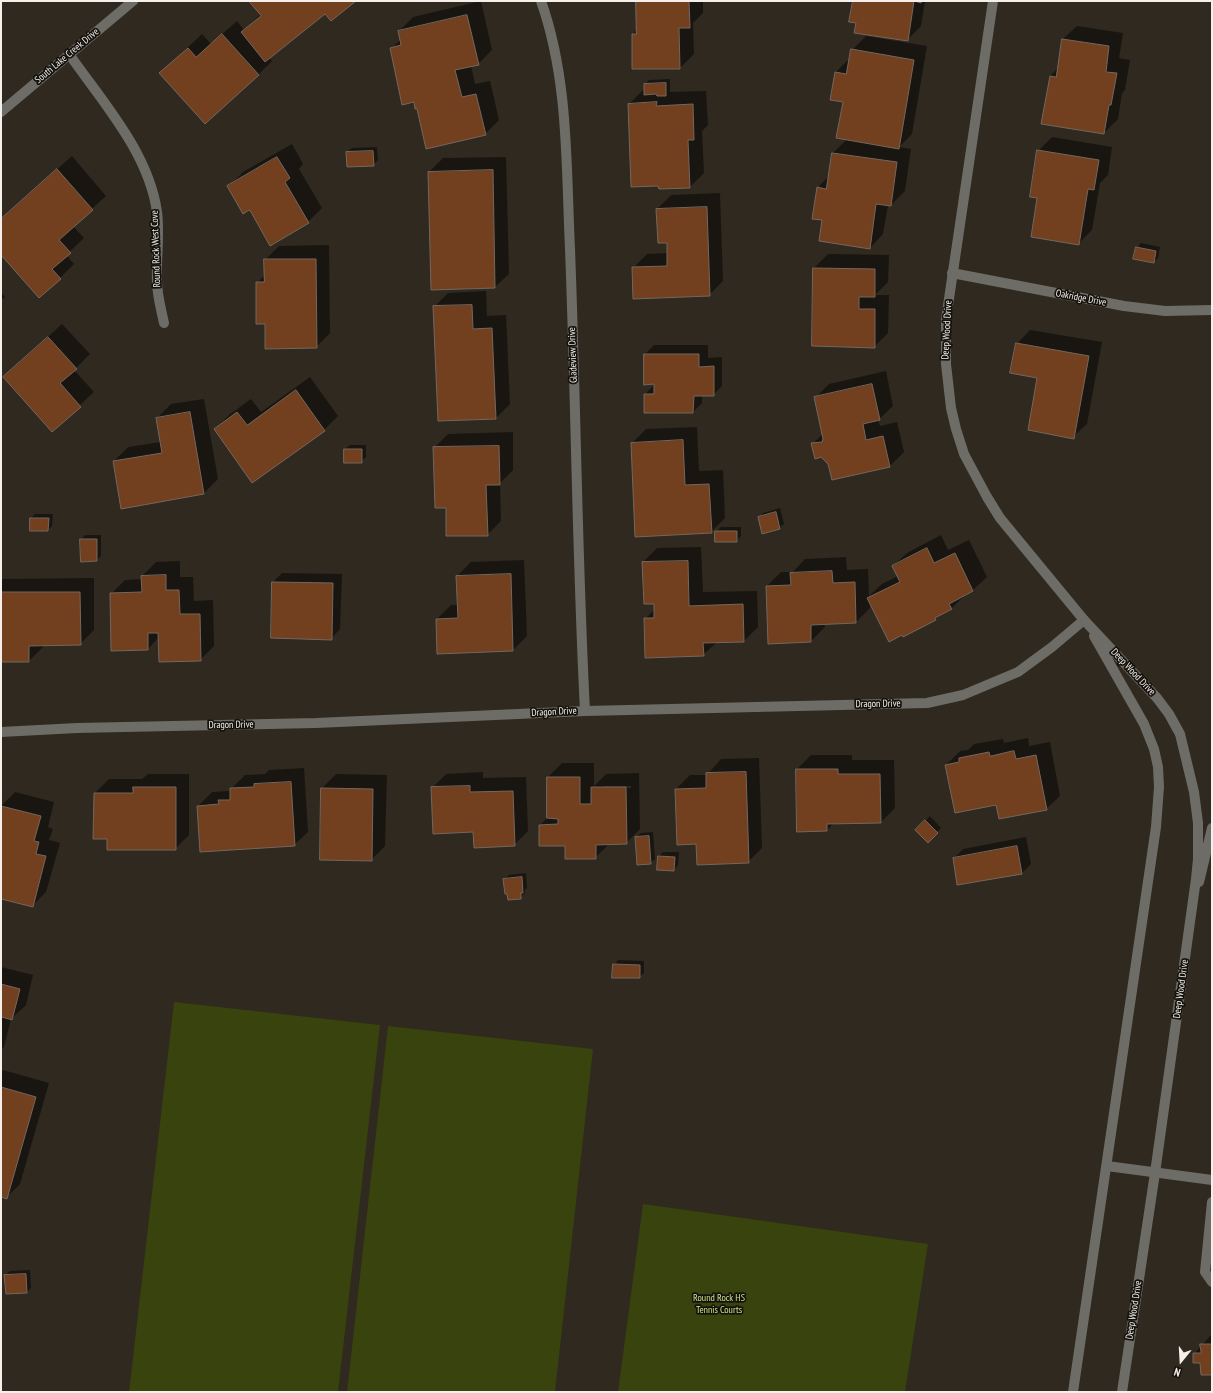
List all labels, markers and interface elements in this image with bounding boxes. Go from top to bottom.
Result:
street label: South Lake Creek Drive [33,26,101,86]
street label: Round Rock West Cove [149,210,163,288]
street label: Oakridge Drive [1055,287,1107,309]
street label: Deep Wood Drive [939,300,955,360]
street label: Gladeview Drive [566,327,580,383]
street label: Deep Wood Drive [1108,646,1158,698]
street label: Dragon Drive [855,698,901,710]
street label: Dragon Drive [531,705,577,719]
street label: Dragon Drive [208,719,254,731]
street label: Deep Wood Drive [1171,959,1191,1019]
street label: Deep Wood Drive [1123,1280,1145,1340]
park label: Round Rock HS Tennis Courts [693,1292,745,1316]
north arrow [1161,1341,1201,1381]
text: N [1172,1365,1182,1380]

